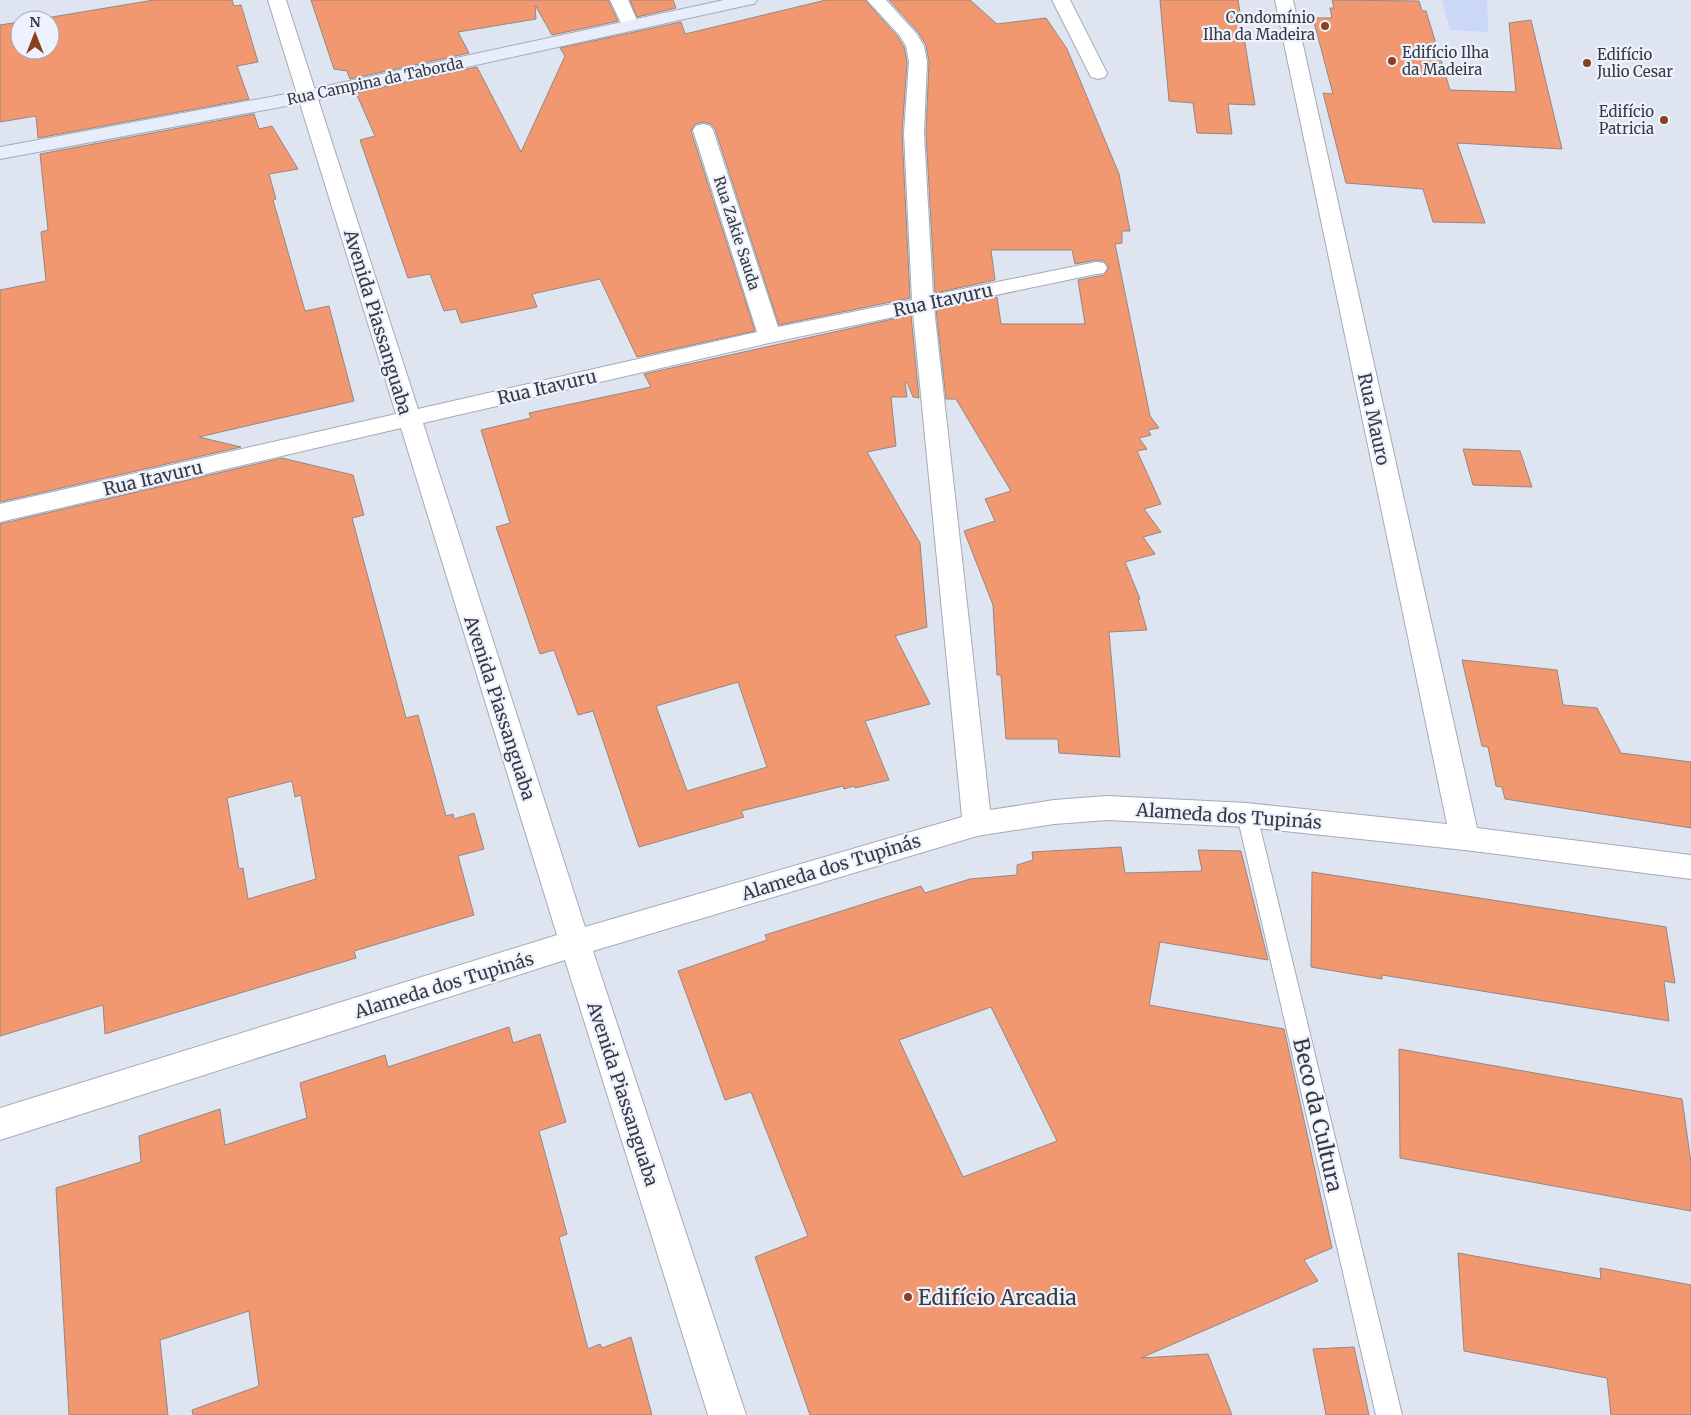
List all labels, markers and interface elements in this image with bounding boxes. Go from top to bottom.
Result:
place label: Condomínio Ilha da Madeira [1203,8,1315,44]
north arrow [10,10,60,60]
text: N [29,13,41,31]
marker: Condomínio Ilha da Madeira [1319,20,1331,32]
place label: Edifício Ilha da Madeira [1402,43,1489,79]
place label: Edifício Julio Cesar [1596,45,1673,81]
street label: Rua Campina da Taborda [285,53,465,109]
marker: Edifício Ilha da Madeira [1386,55,1398,67]
marker: Edifício Julio Cesar [1581,57,1593,69]
place label: Edifício Patricia [1599,102,1654,138]
marker: Edifício Patricia [1658,114,1670,126]
street label: Rua Zakie Sauda [710,174,764,292]
street label: Avenida Piassanguaba [339,226,417,418]
street label: Rua Itavuru [891,278,995,322]
street label: Rua Itavuru [495,364,599,410]
street label: Rua Mauro [1353,371,1395,467]
street label: Rua Itavuru [101,455,205,501]
street label: Avenida Piassanguaba [459,612,541,803]
street label: Alameda dos Tupinás [1134,798,1323,834]
street label: Alameda dos Tupinás [738,829,923,905]
street label: Alameda dos Tupinás [351,947,536,1023]
street label: Avenida Piassanguaba [582,998,664,1189]
street label: Beco da Cultura [1287,1035,1349,1195]
place label: Edifício Arcadia [918,1284,1077,1311]
marker: Edifício Arcadia [902,1291,914,1303]

